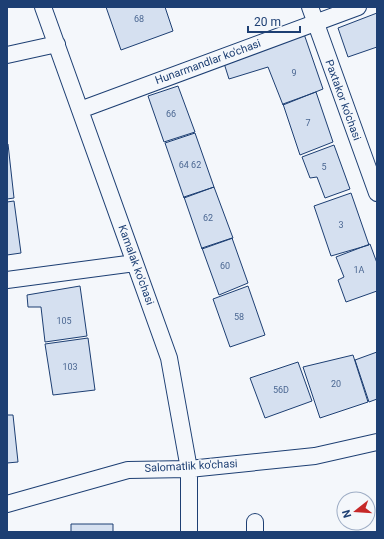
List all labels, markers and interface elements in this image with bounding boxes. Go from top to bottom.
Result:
scale bar [248,8,300,34]
house number: 68 [134,14,144,24]
text: 20 m [254,15,281,29]
street label: Hunarmandlar ko'chasi [153,37,263,87]
street label: Paxtakor ko'chasi [322,58,364,142]
house number: 9 [291,68,297,78]
house number: 66 [166,109,176,119]
house number: 7 [305,118,311,128]
house number: 64 62 [179,160,201,170]
house number: 5 [321,162,327,172]
house number: 62 [203,213,213,223]
house number: 3 [338,220,344,230]
street label: Kamalak ko'chasi [115,223,157,307]
house number: 60 [220,261,230,271]
house number: 1A [354,265,365,275]
house number: 58 [234,312,244,322]
house number: 105 [56,316,72,326]
house number: 103 [62,362,78,372]
house number: 20 [331,379,341,389]
house number: 56D [273,385,289,395]
street label: Salomatlik ko'chasi [144,457,238,475]
north arrow [336,491,376,531]
text: N [339,508,354,519]

